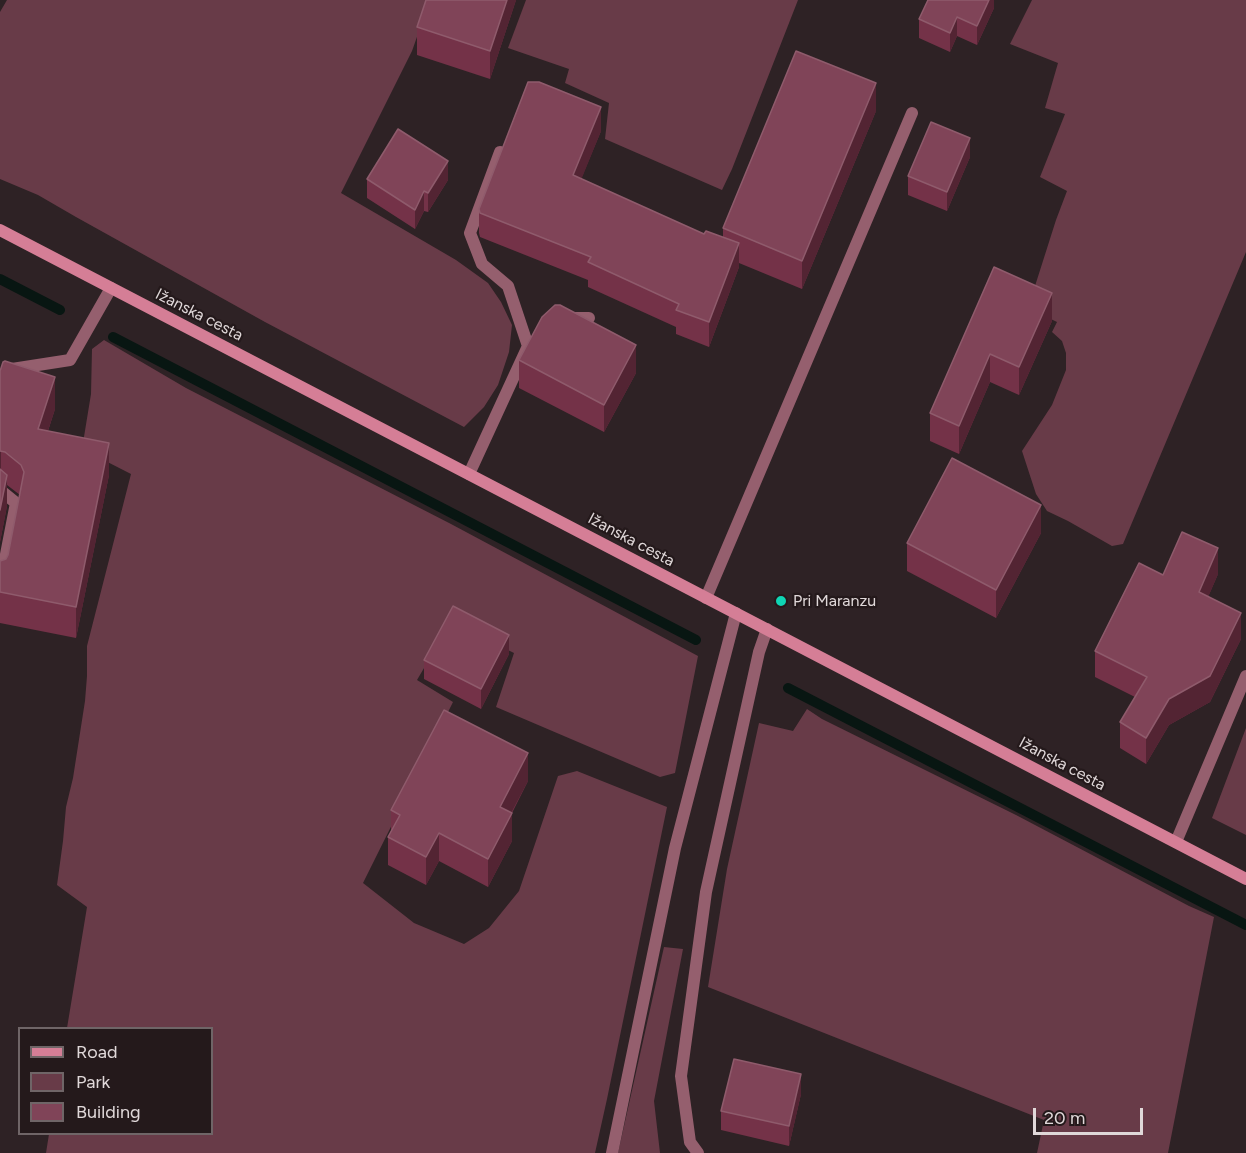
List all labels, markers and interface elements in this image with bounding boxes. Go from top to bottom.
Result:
street label: Ižanska cesta [152,285,246,345]
street label: Ižanska cesta [584,509,678,571]
place label: Pri Maranzu [793,591,876,611]
marker: Pri Maranzu [774,594,788,608]
street label: Ižanska cesta [1015,733,1109,795]
legend [18,1027,213,1135]
text: Road [76,1041,117,1063]
text: Park [76,1071,110,1093]
scale bar [1036,1096,1146,1134]
text: Building [76,1101,141,1123]
text: 20 m [1044,1107,1085,1129]

